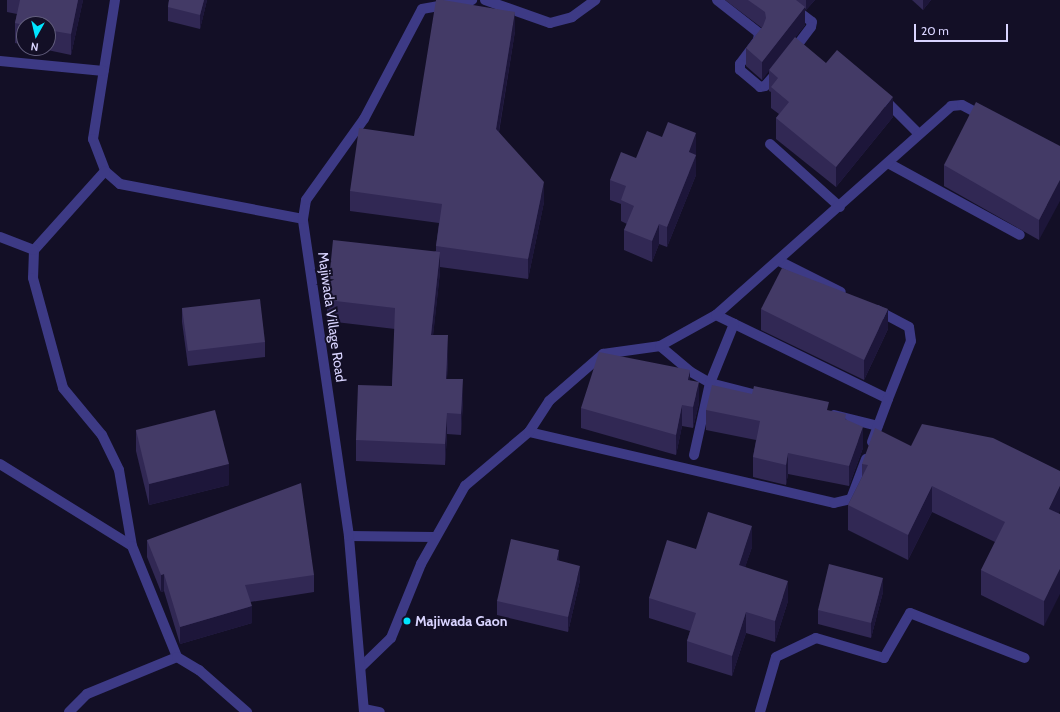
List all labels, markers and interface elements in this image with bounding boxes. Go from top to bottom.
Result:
north arrow [16,16,56,56]
scale bar [916,16,1010,42]
text: 20 m [921,23,949,38]
text: N [30,39,39,54]
street label: Majiwada Village Road [315,251,349,383]
place label: Majiwada Gaon [415,613,507,629]
marker: Majiwada Gaon [402,616,412,626]

